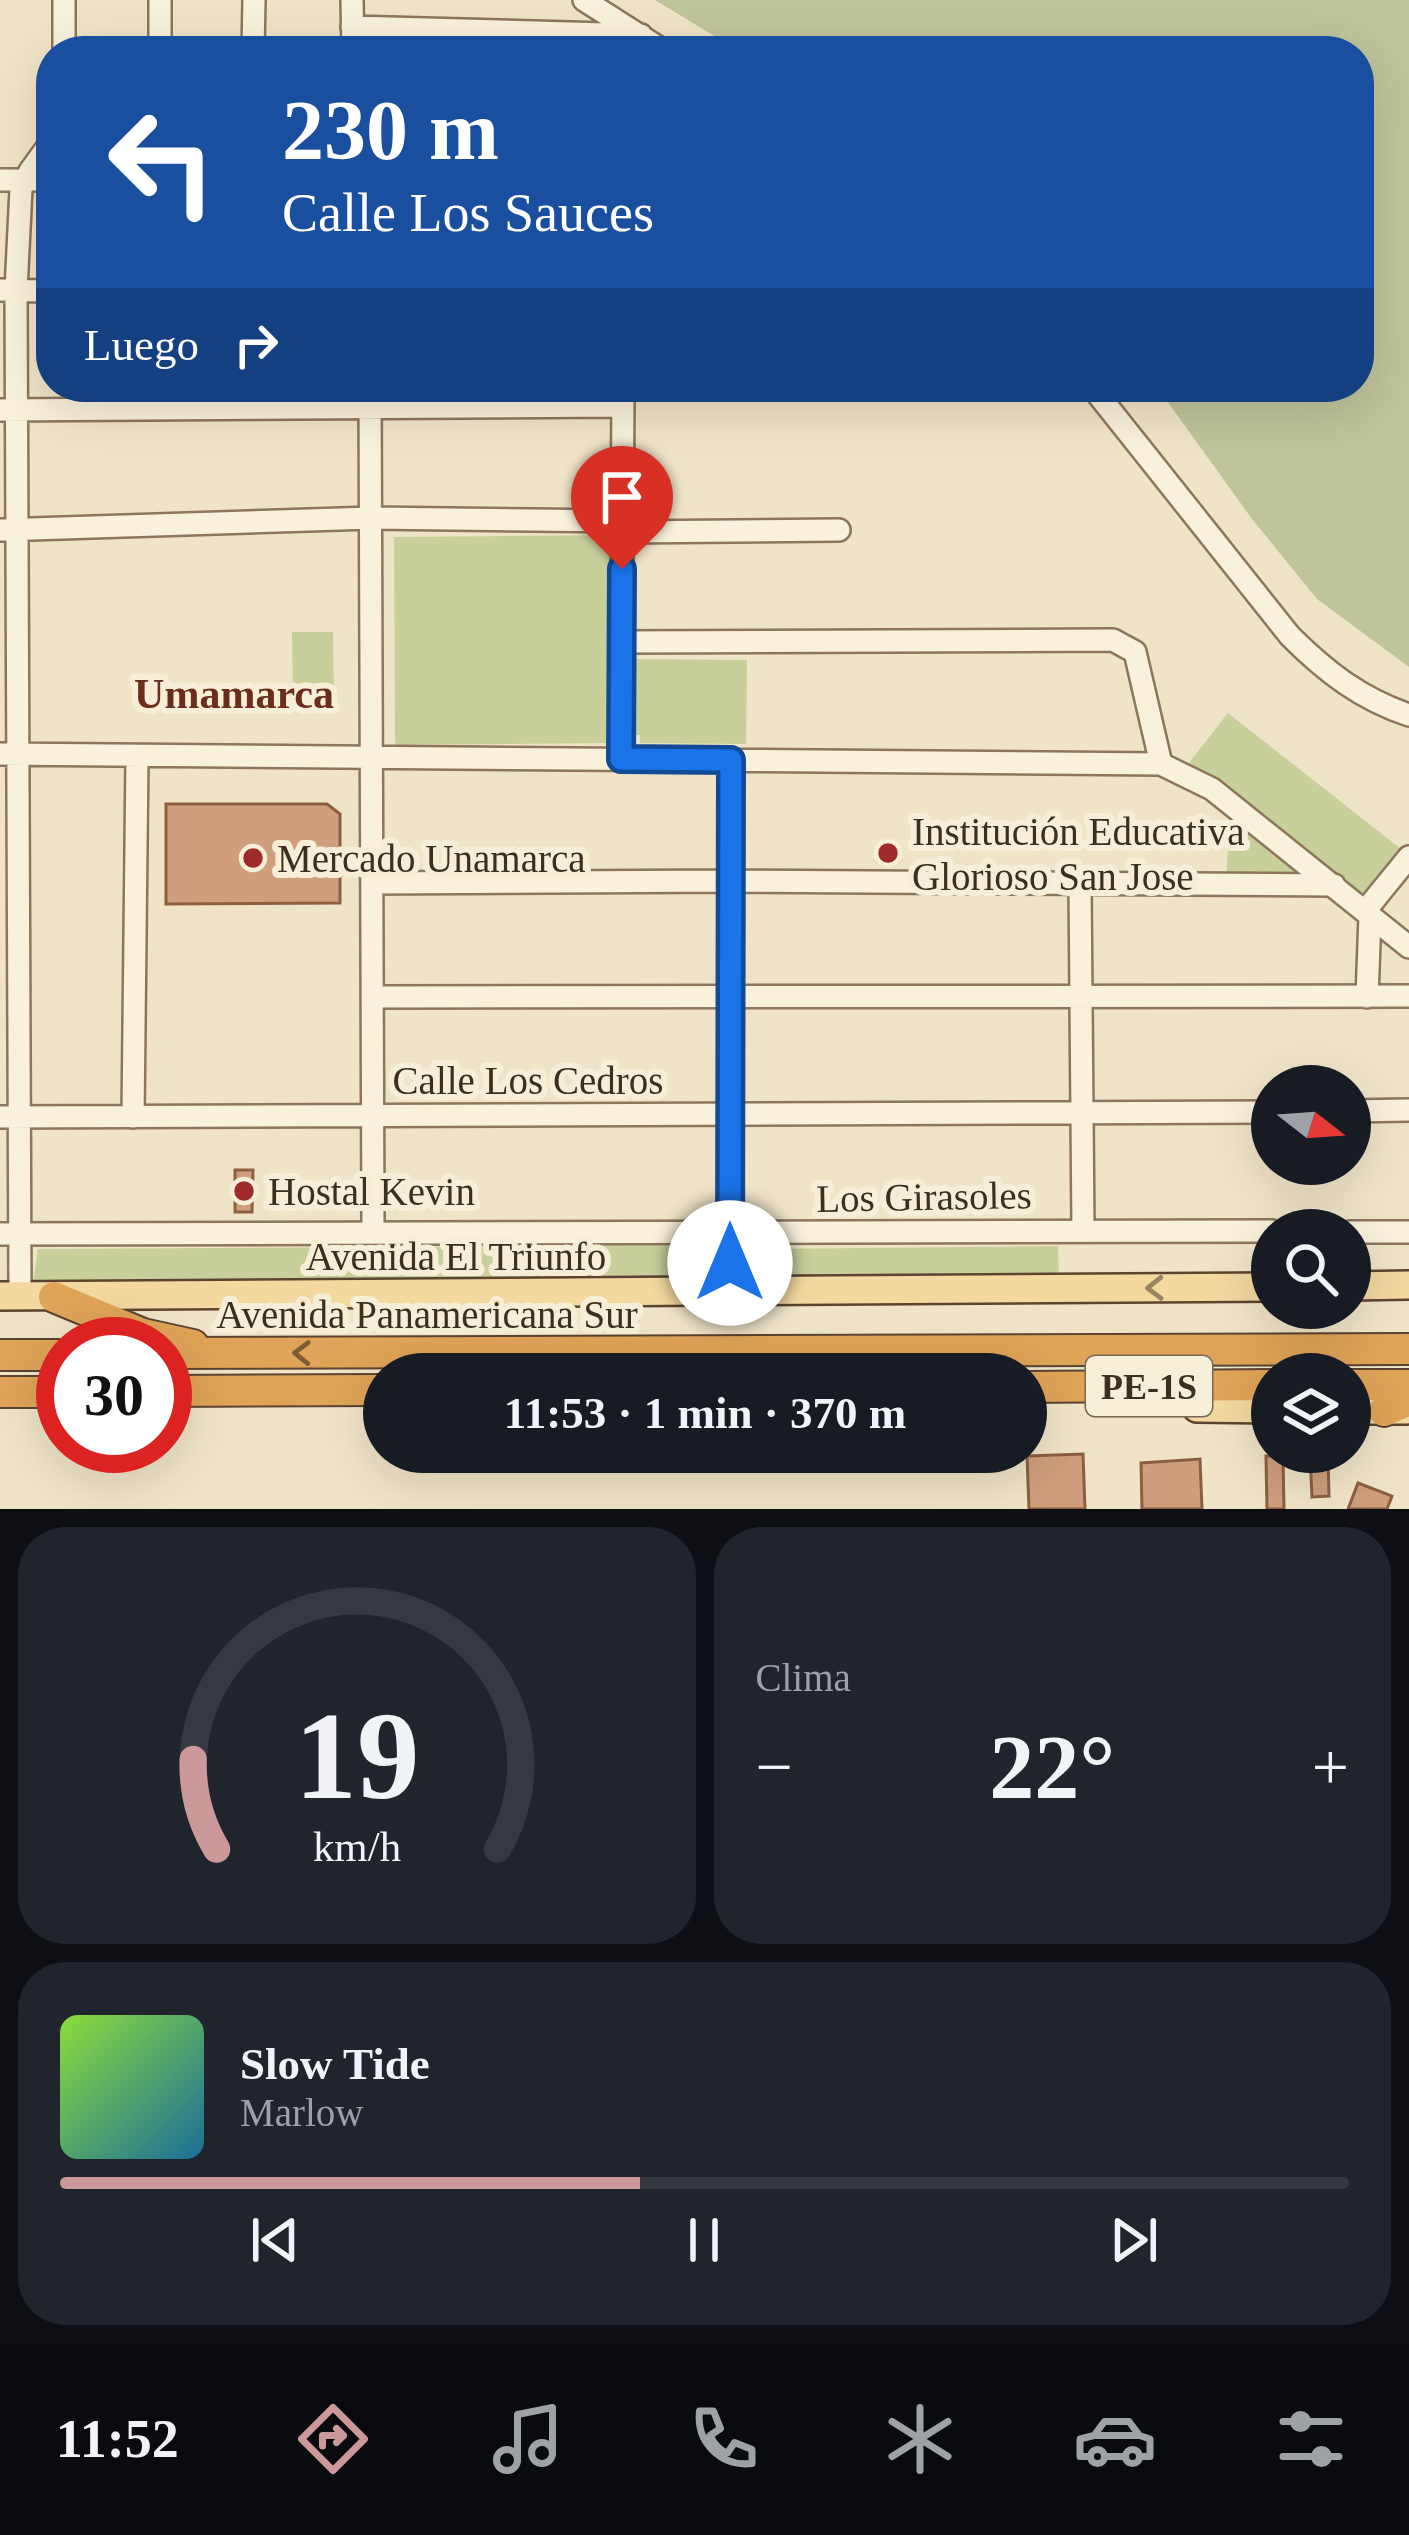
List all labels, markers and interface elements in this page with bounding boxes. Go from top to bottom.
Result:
icon: left [84,84,240,240]
text: 230 m [282,84,499,177]
text: Calle Los Sauces [282,183,654,243]
icon: right [223,312,289,378]
text: Luego [84,320,199,370]
pin [571,446,673,569]
icon: arrive [589,464,655,530]
district label: Umamarca [134,671,334,717]
place label: Institución Educativa Glorioso San Jose [912,810,1245,898]
place label: Mercado Unamarca [277,837,586,880]
marker: Institución Educativa Glorioso San Jose [875,840,901,866]
marker: Mercado Unamarca [240,845,266,871]
street label: Calle Los Cedros [393,1059,663,1102]
north arrow [1251,1065,1371,1185]
map controls [1251,1065,1371,1473]
place label: Hostal Kevin [268,1170,475,1213]
street label: Los Girasoles [816,1173,1032,1220]
marker: Hostal Kevin [231,1178,257,1204]
position arrow [667,1200,793,1326]
button: search [1251,1209,1371,1329]
street label: Avenida El Triunfo [306,1235,606,1278]
one-way arrow [1145,1275,1163,1301]
street label: Avenida Panamericana Sur [216,1293,638,1336]
speed limit sign: 30 [36,1317,192,1473]
one-way arrow [292,1341,311,1367]
button: layers [1251,1353,1371,1473]
road number: PE-1S [1086,1356,1212,1416]
text: 11:53 · 1 min · 370 m [504,1388,906,1438]
text: Clima [756,1656,851,1699]
text: 19 [294,1687,419,1825]
text: 22° [989,1718,1115,1817]
text: − [756,1730,793,1803]
text: + [1312,1730,1349,1803]
text: km/h [313,1822,401,1869]
text: Slow Tide [240,2039,430,2089]
text: Marlow [240,2091,363,2134]
icon: previous [242,2207,308,2273]
icon: pause [671,2207,737,2273]
icon: next [1101,2207,1167,2273]
icon: directions [291,2397,375,2481]
icon: music [486,2397,570,2481]
icon: phone [682,2397,766,2481]
icon: climate [878,2397,962,2481]
icon: car [1073,2397,1157,2481]
icon: filters [1269,2397,1353,2481]
text: 11:52 [56,2409,179,2469]

